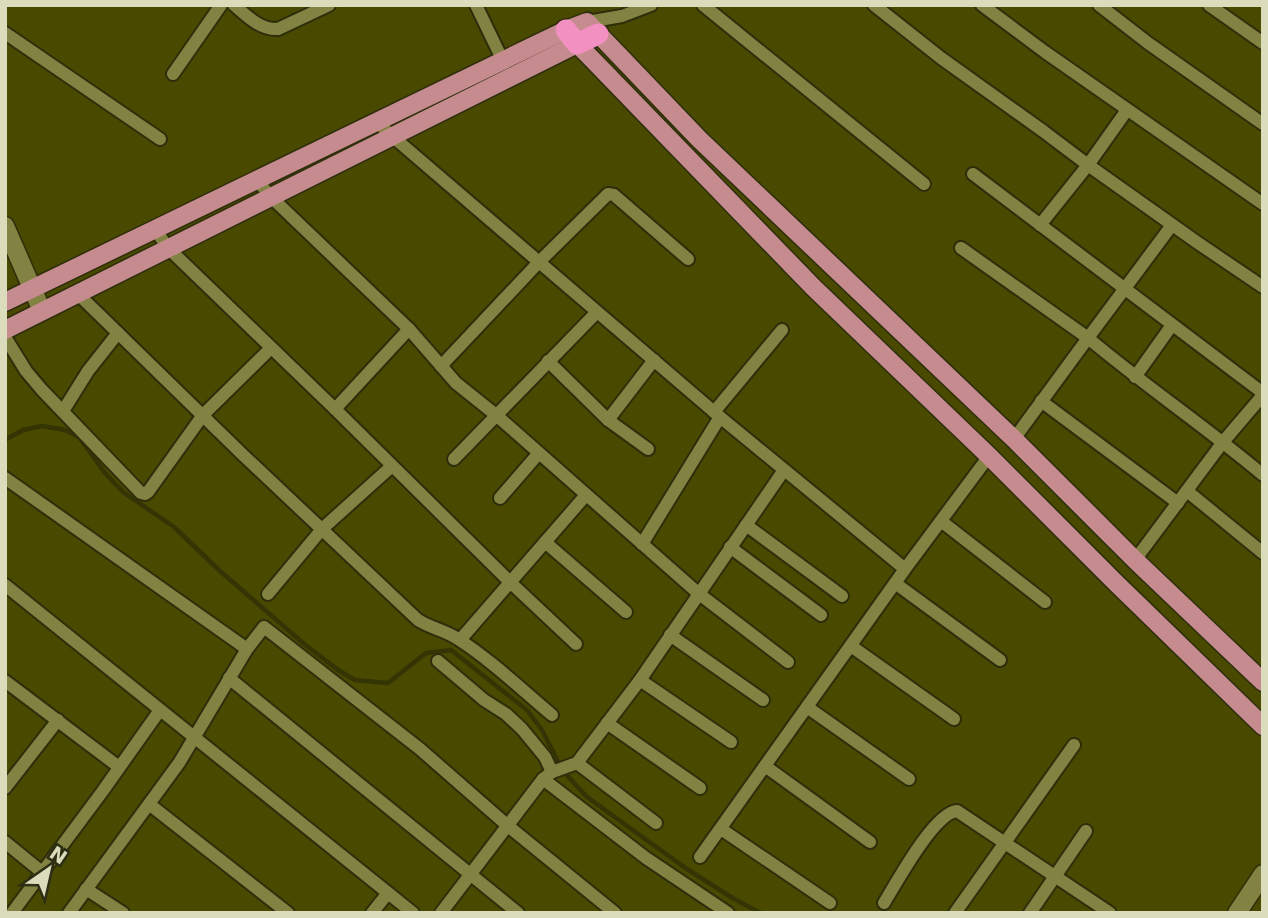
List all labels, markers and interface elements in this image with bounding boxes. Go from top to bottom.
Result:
north arrow [14,834,84,904]
text: N [46,841,71,868]

